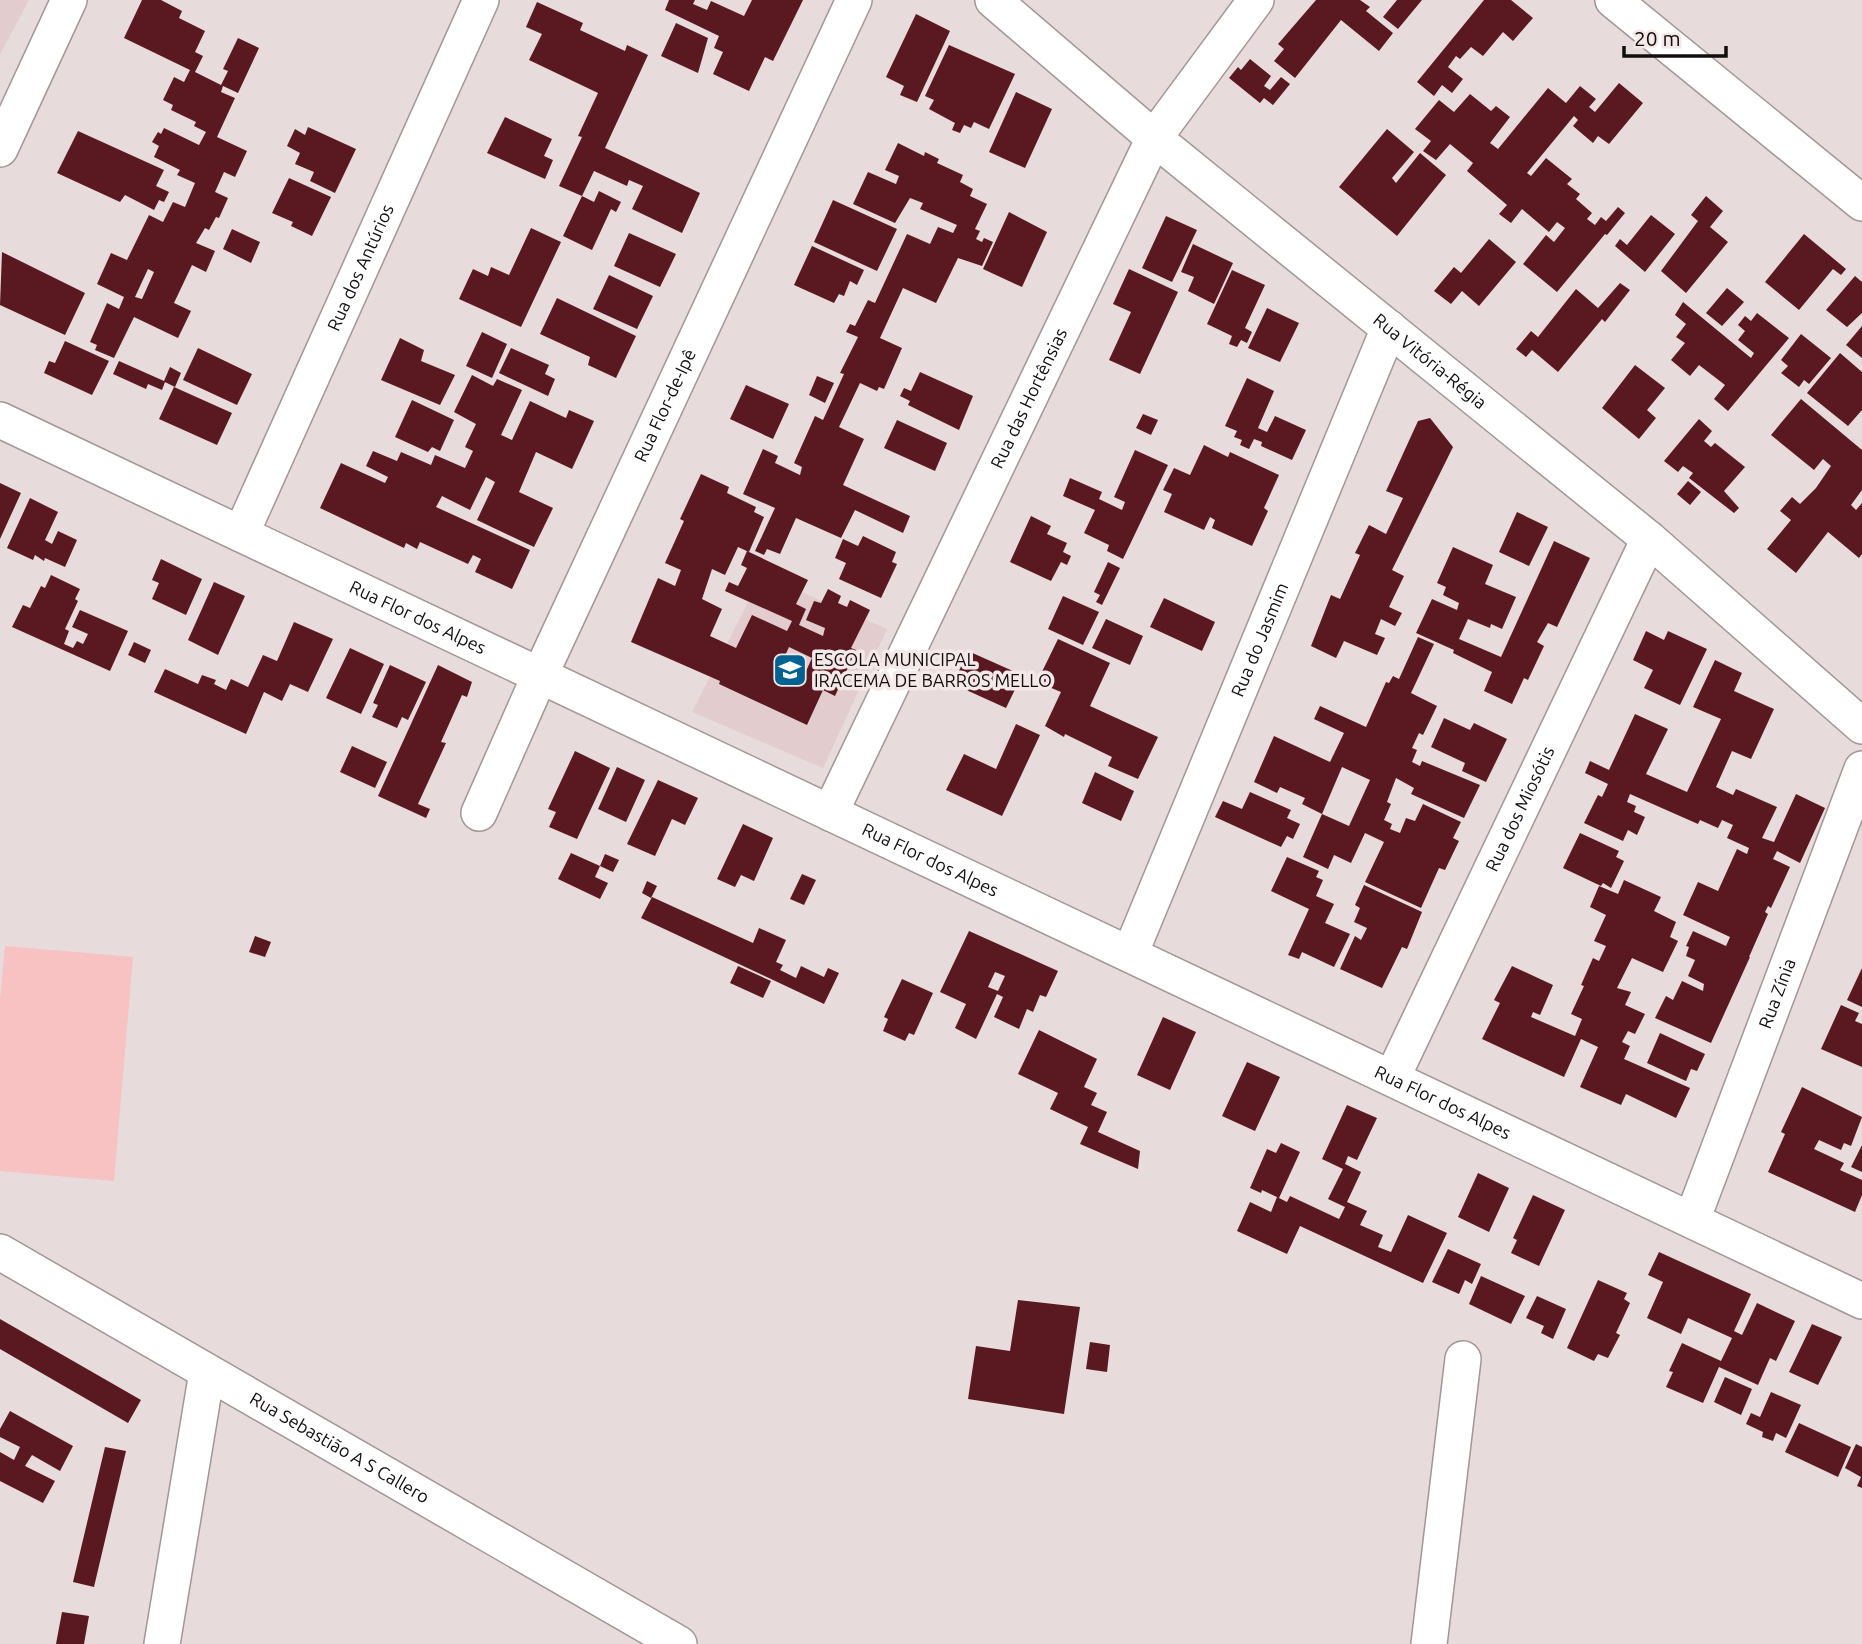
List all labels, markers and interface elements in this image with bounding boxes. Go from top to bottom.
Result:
scale bar [1624,14,1726,58]
text: 20 m [1634,26,1681,50]
street label: Rua dos Antúrios [323,201,397,334]
street label: Rua Vitória-Régia [1370,309,1491,412]
street label: Rua das Hortênsias [986,324,1070,471]
street label: Rua Flor-de-Ipê [630,346,699,465]
street label: Rua Flor dos Alpes [347,576,489,658]
street label: Rua do Jasmim [1227,579,1292,699]
place label: ESCOLA MUNICIPAL IRACEMA DE BARROS MELLO [814,649,1052,690]
school or university icon: ESCOLA MUNICIPAL IRACEMA DE BARROS MELLO [771,651,809,689]
street label: Rua dos Miosótis [1481,743,1558,874]
street label: Rua Flor dos Alpes [859,818,1002,900]
street label: Rua Zínia [1754,955,1799,1031]
street label: Rua Flor dos Alpes [1372,1061,1515,1143]
street label: Rua Sebastião A S Callero [247,1388,433,1507]

